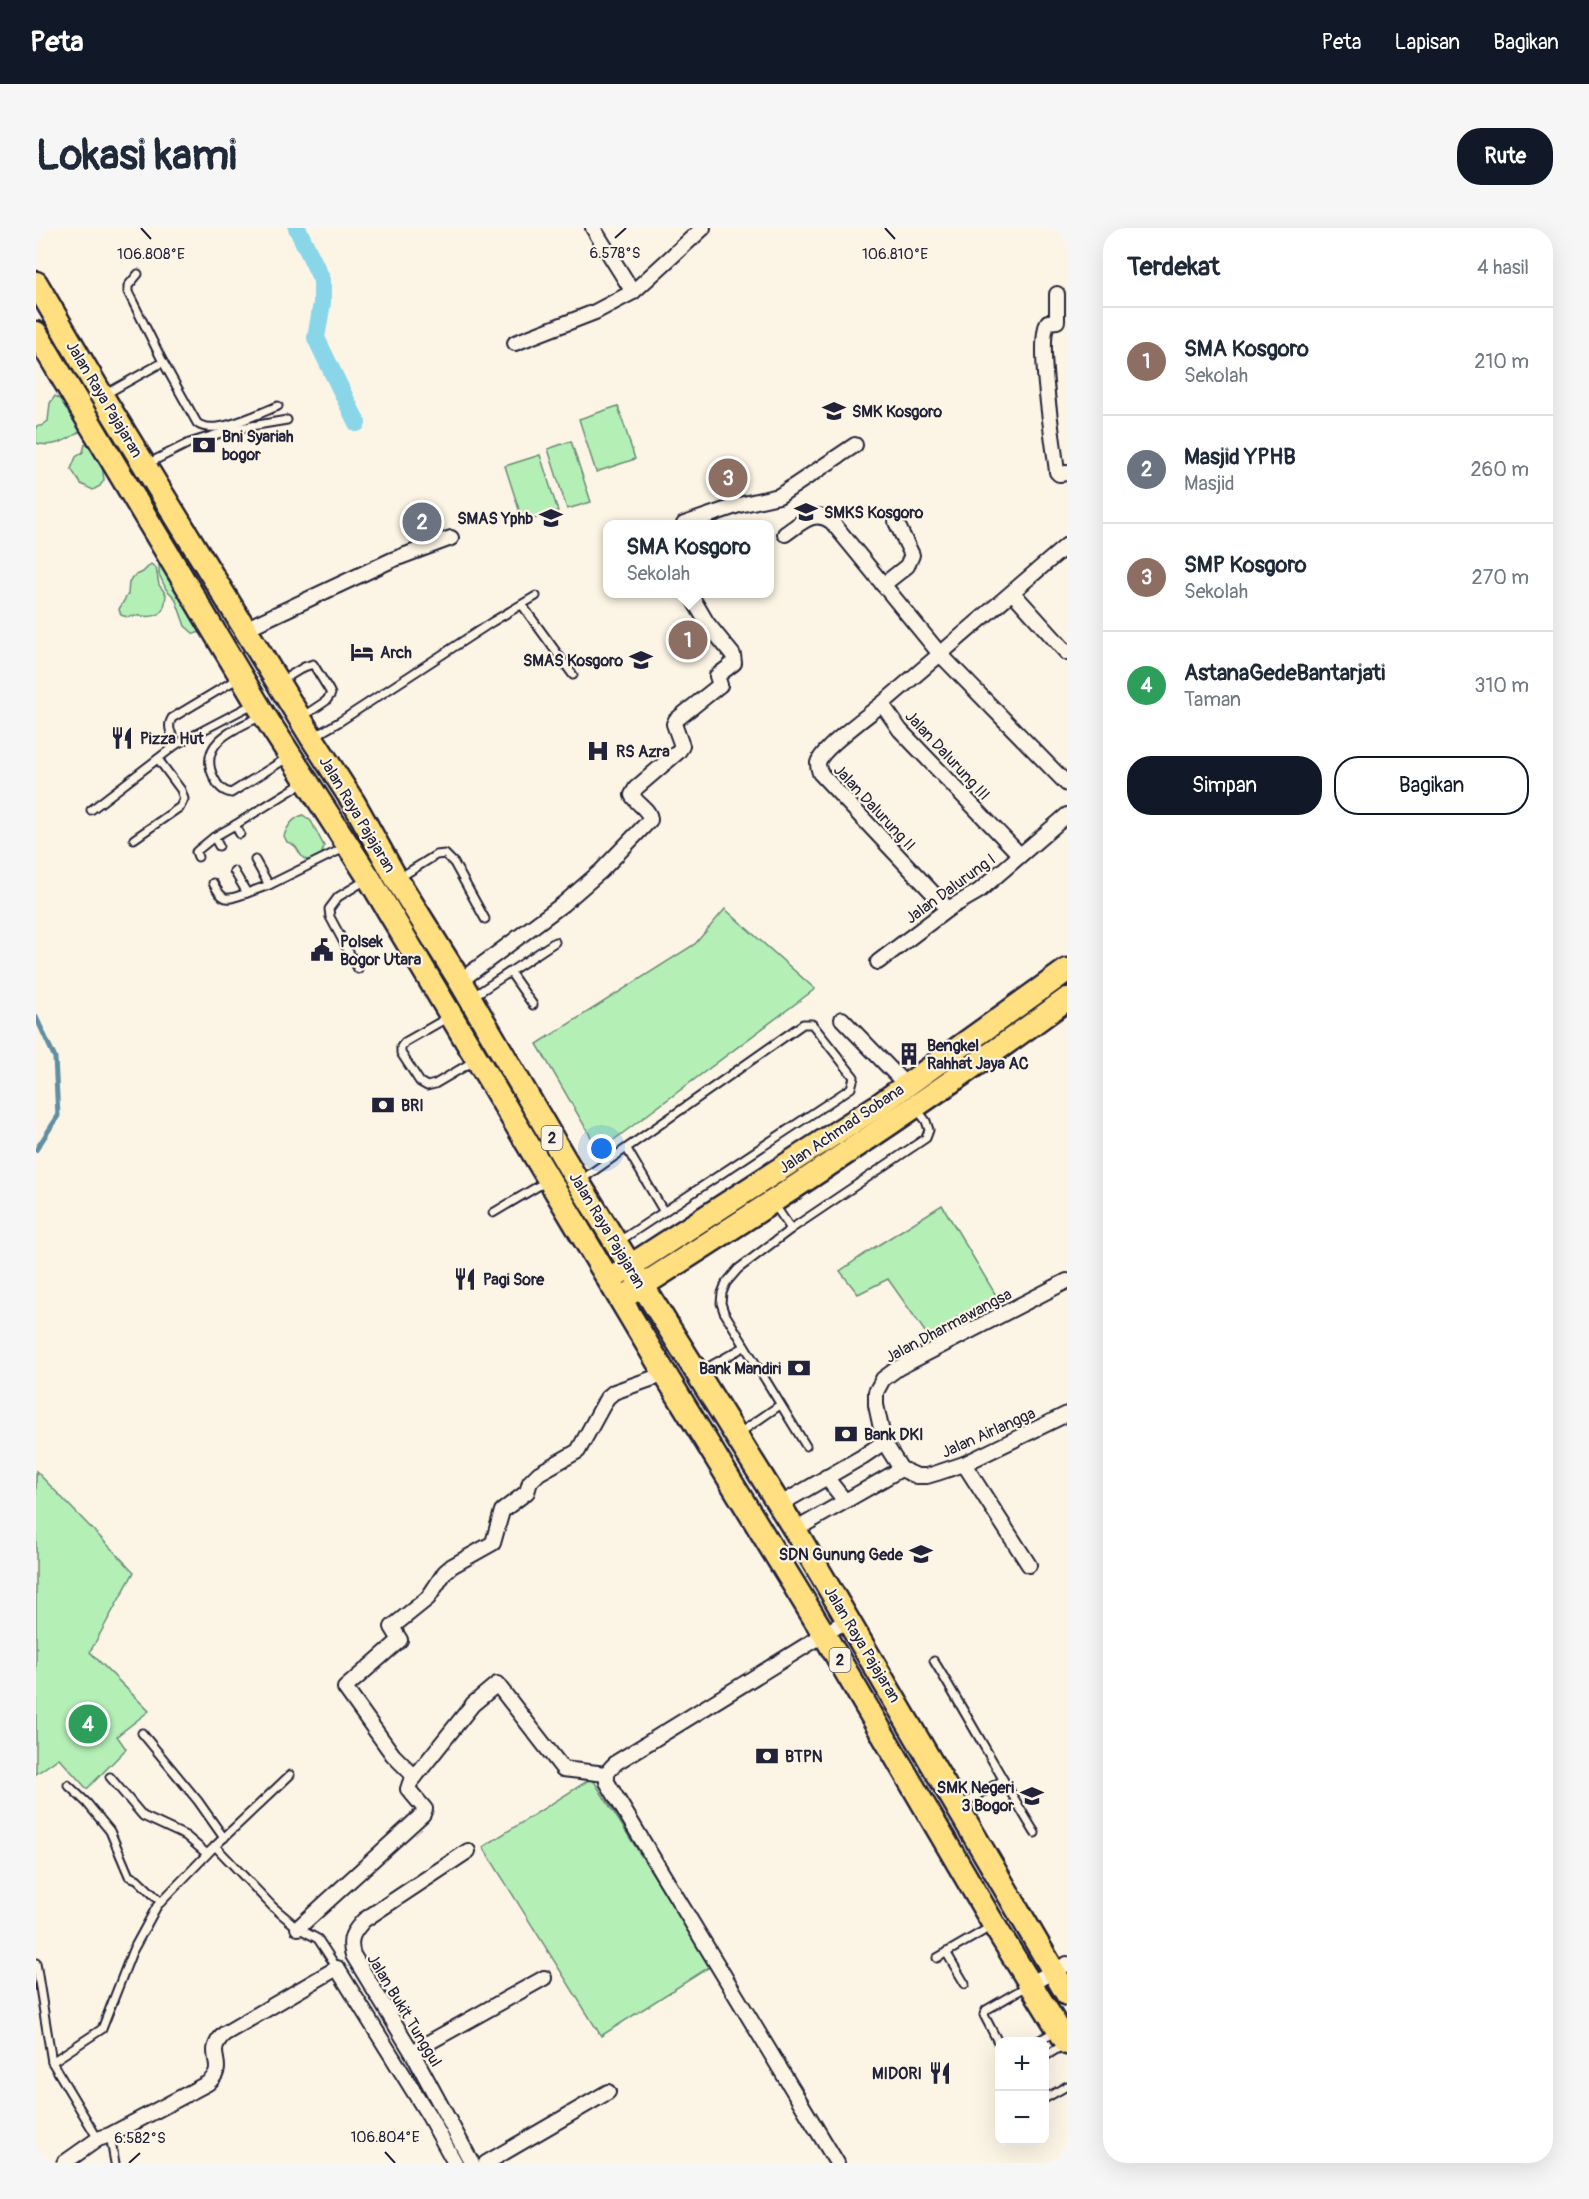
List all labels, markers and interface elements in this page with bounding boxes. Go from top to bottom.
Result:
text: Peta [30,25,84,60]
text: Peta [1321,29,1362,56]
text: Lapisan [1395,29,1460,56]
text: Bagikan [1493,29,1559,56]
button: Rute [1457,128,1553,185]
text: Lokasi kami [36,130,236,182]
text: 6.578°S [590,244,640,263]
text: 106.808°E [117,245,185,264]
text: 106.810°E [862,245,928,264]
text: Terdekat [1127,251,1220,283]
text: 4 hasil [1477,255,1529,280]
text: SMA Kosgoro [1184,335,1309,363]
street label: Jalan Raya Pajajaran [61,338,147,461]
text: 1 [1143,349,1150,374]
text: 210 m [1474,349,1529,374]
text: Sekolah [1184,363,1248,388]
school or university icon: SMK Kosgoro [821,398,847,424]
place label: SMK Kosgoro [852,402,942,422]
place label: Bni Syariah bogor [222,427,294,465]
bank icon: Bni Syariah bogor [191,432,217,458]
text: Masjid YPHB [1184,443,1296,471]
pin: 3 [708,456,748,500]
text: 2 [1141,457,1152,482]
text: 260 m [1470,457,1529,482]
text: Masjid [1184,471,1235,496]
school or university icon: SMKS Kosgoro [793,499,819,525]
pin: 2 [402,500,442,544]
place label: SMKS Kosgoro [824,503,924,523]
school or university icon: SMAS Yphb [538,505,564,531]
place label: SMAS Yphb [457,509,533,529]
popup [603,520,774,598]
text: SMA Kosgoro [626,533,751,561]
text: SMP Kosgoro [1184,551,1307,579]
text: Sekolah [626,561,690,586]
text: 3 [1141,565,1152,590]
text: 270 m [1471,565,1529,590]
text: Sekolah [1184,579,1248,604]
pin: 1 [668,618,708,662]
hotel icon: Arch [349,639,375,665]
place label: Arch [380,643,412,663]
school or university icon: SMAS Kosgoro [628,647,654,673]
place label: SMAS Kosgoro [523,651,623,671]
text: AstanaGedeBantarjati [1184,659,1385,687]
text: 4 [1141,673,1152,698]
text: 310 m [1474,673,1529,698]
text: Taman [1184,687,1241,712]
street label: Jalan Dalurung III [901,707,994,805]
restaurant icon: Pizza Hut [109,725,135,751]
place label: Pizza Hut [140,729,204,749]
hospital icon: RS Azra [585,738,611,764]
place label: RS Azra [616,742,670,762]
street label: Jalan Raya Pajajaran [314,753,400,876]
button: Simpan [1127,756,1322,815]
button: Bagikan [1334,756,1529,815]
street label: Jalan Dalurung II [829,760,919,855]
street label: Jalan Dalurung I [902,849,1000,928]
place label: Polsek Bogor Utara [340,932,422,970]
public building icon: Polsek Bogor Utara [309,937,335,963]
place label: Bengkel Rahhat Jaya AC [927,1036,1029,1074]
building icon: Bengkel Rahhat Jaya AC [896,1041,922,1067]
street label: Jalan Achmad Sobana [775,1080,908,1178]
bank icon: BRI [370,1092,396,1118]
place label: BRI [401,1096,424,1116]
road number: 2 [542,1126,562,1150]
your location [587,1134,616,1163]
street label: Jalan Raya Pajajaran [564,1169,650,1292]
restaurant icon: Pagi Sore [452,1266,478,1292]
place label: Pagi Sore [483,1270,545,1290]
street label: Jalan Dharmawangsa [882,1284,1015,1368]
bank icon: Bank Mandiri [786,1355,812,1381]
place label: Bank Mandiri [699,1359,781,1379]
street label: Jalan Airlangga [938,1403,1038,1463]
bank icon: Bank DKI [833,1421,859,1447]
place label: Bank DKI [864,1425,923,1445]
school or university icon: SDN Gunung Gede [908,1541,934,1567]
place label: SDN Gunung Gede [779,1545,904,1565]
street label: Jalan Raya Pajajaran [819,1583,905,1706]
road number: 2 [830,1648,850,1672]
pin: 4 [68,1702,108,1746]
bank icon: BTPN [754,1743,780,1769]
place label: BTPN [785,1747,823,1767]
place label: SMK Negeri 3 Bogor [937,1778,1014,1816]
school or university icon: SMK Negeri 3 Bogor [1019,1783,1045,1809]
street label: Jalan Bukit Tunggul [363,1950,446,2071]
map controls [995,2037,1049,2145]
button: + [995,2037,1049,2091]
restaurant icon: MIDORI [927,2060,953,2086]
place label: MIDORI [872,2064,922,2084]
button: − [995,2091,1049,2145]
text: 106.804°E [350,2128,420,2147]
text: 6.582°S [114,2129,166,2148]

